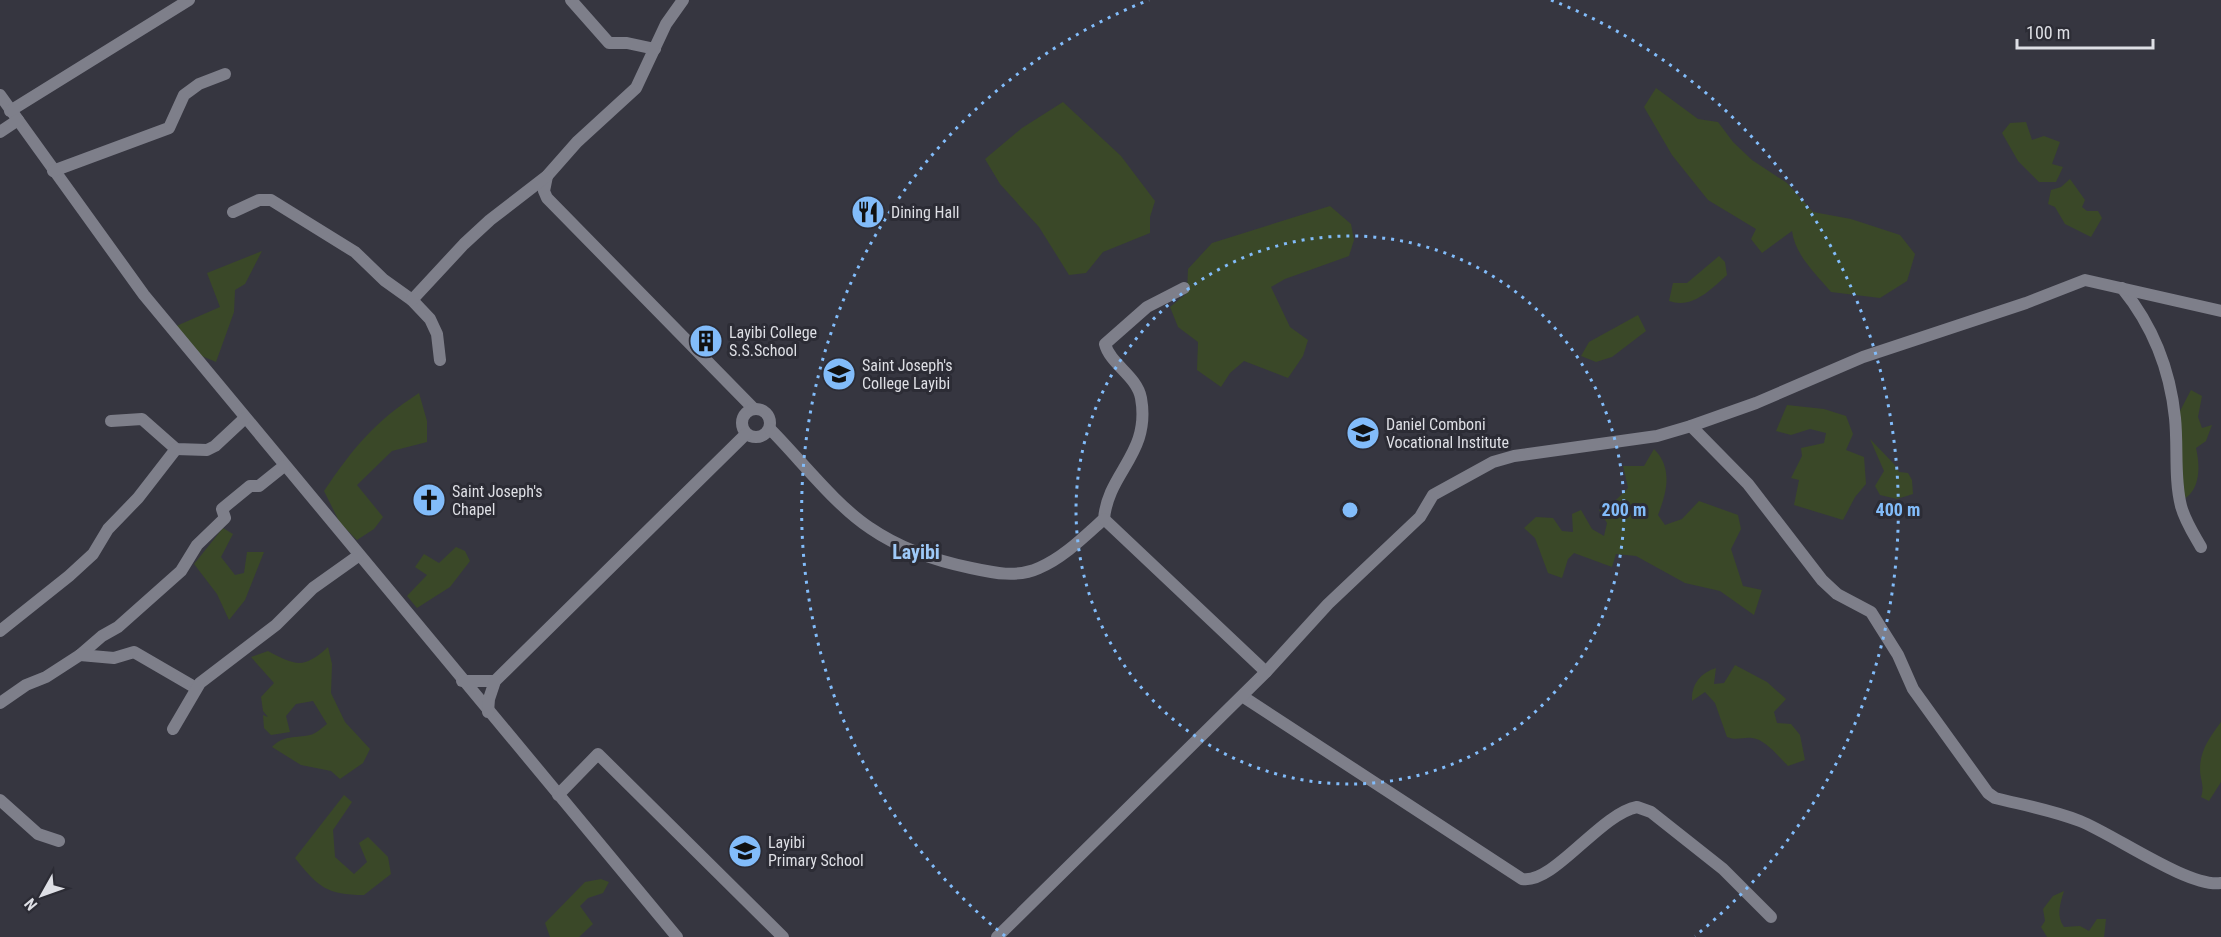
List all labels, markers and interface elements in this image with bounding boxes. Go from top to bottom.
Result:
scale bar [2017,12,2154,50]
text: 100 m [2026,22,2070,43]
restaurant icon: Dining Hall [850,194,886,230]
place label: Dining Hall [891,203,959,222]
building icon: Layibi College S.S.School [688,323,724,359]
place label: Layibi College S.S.School [729,323,817,360]
school or university icon: Saint Joseph's College Layibi [821,356,857,392]
place label: Saint Joseph's College Layibi [862,356,953,393]
school or university icon: Daniel Comboni Vocational Institute [1345,415,1381,451]
place label: Daniel Comboni Vocational Institute [1386,415,1509,452]
church icon: Saint Joseph's Chapel [411,482,447,518]
place label: Saint Joseph's Chapel [452,482,543,519]
text: 200 m [1602,499,1646,520]
text: 400 m [1876,499,1920,520]
centre of rings [1340,500,1360,520]
district label: Layibi [892,540,940,564]
school or university icon: Layibi Primary School [727,833,763,869]
place label: Layibi Primary School [768,833,864,870]
north arrow [12,865,72,925]
text: N [20,894,41,914]

